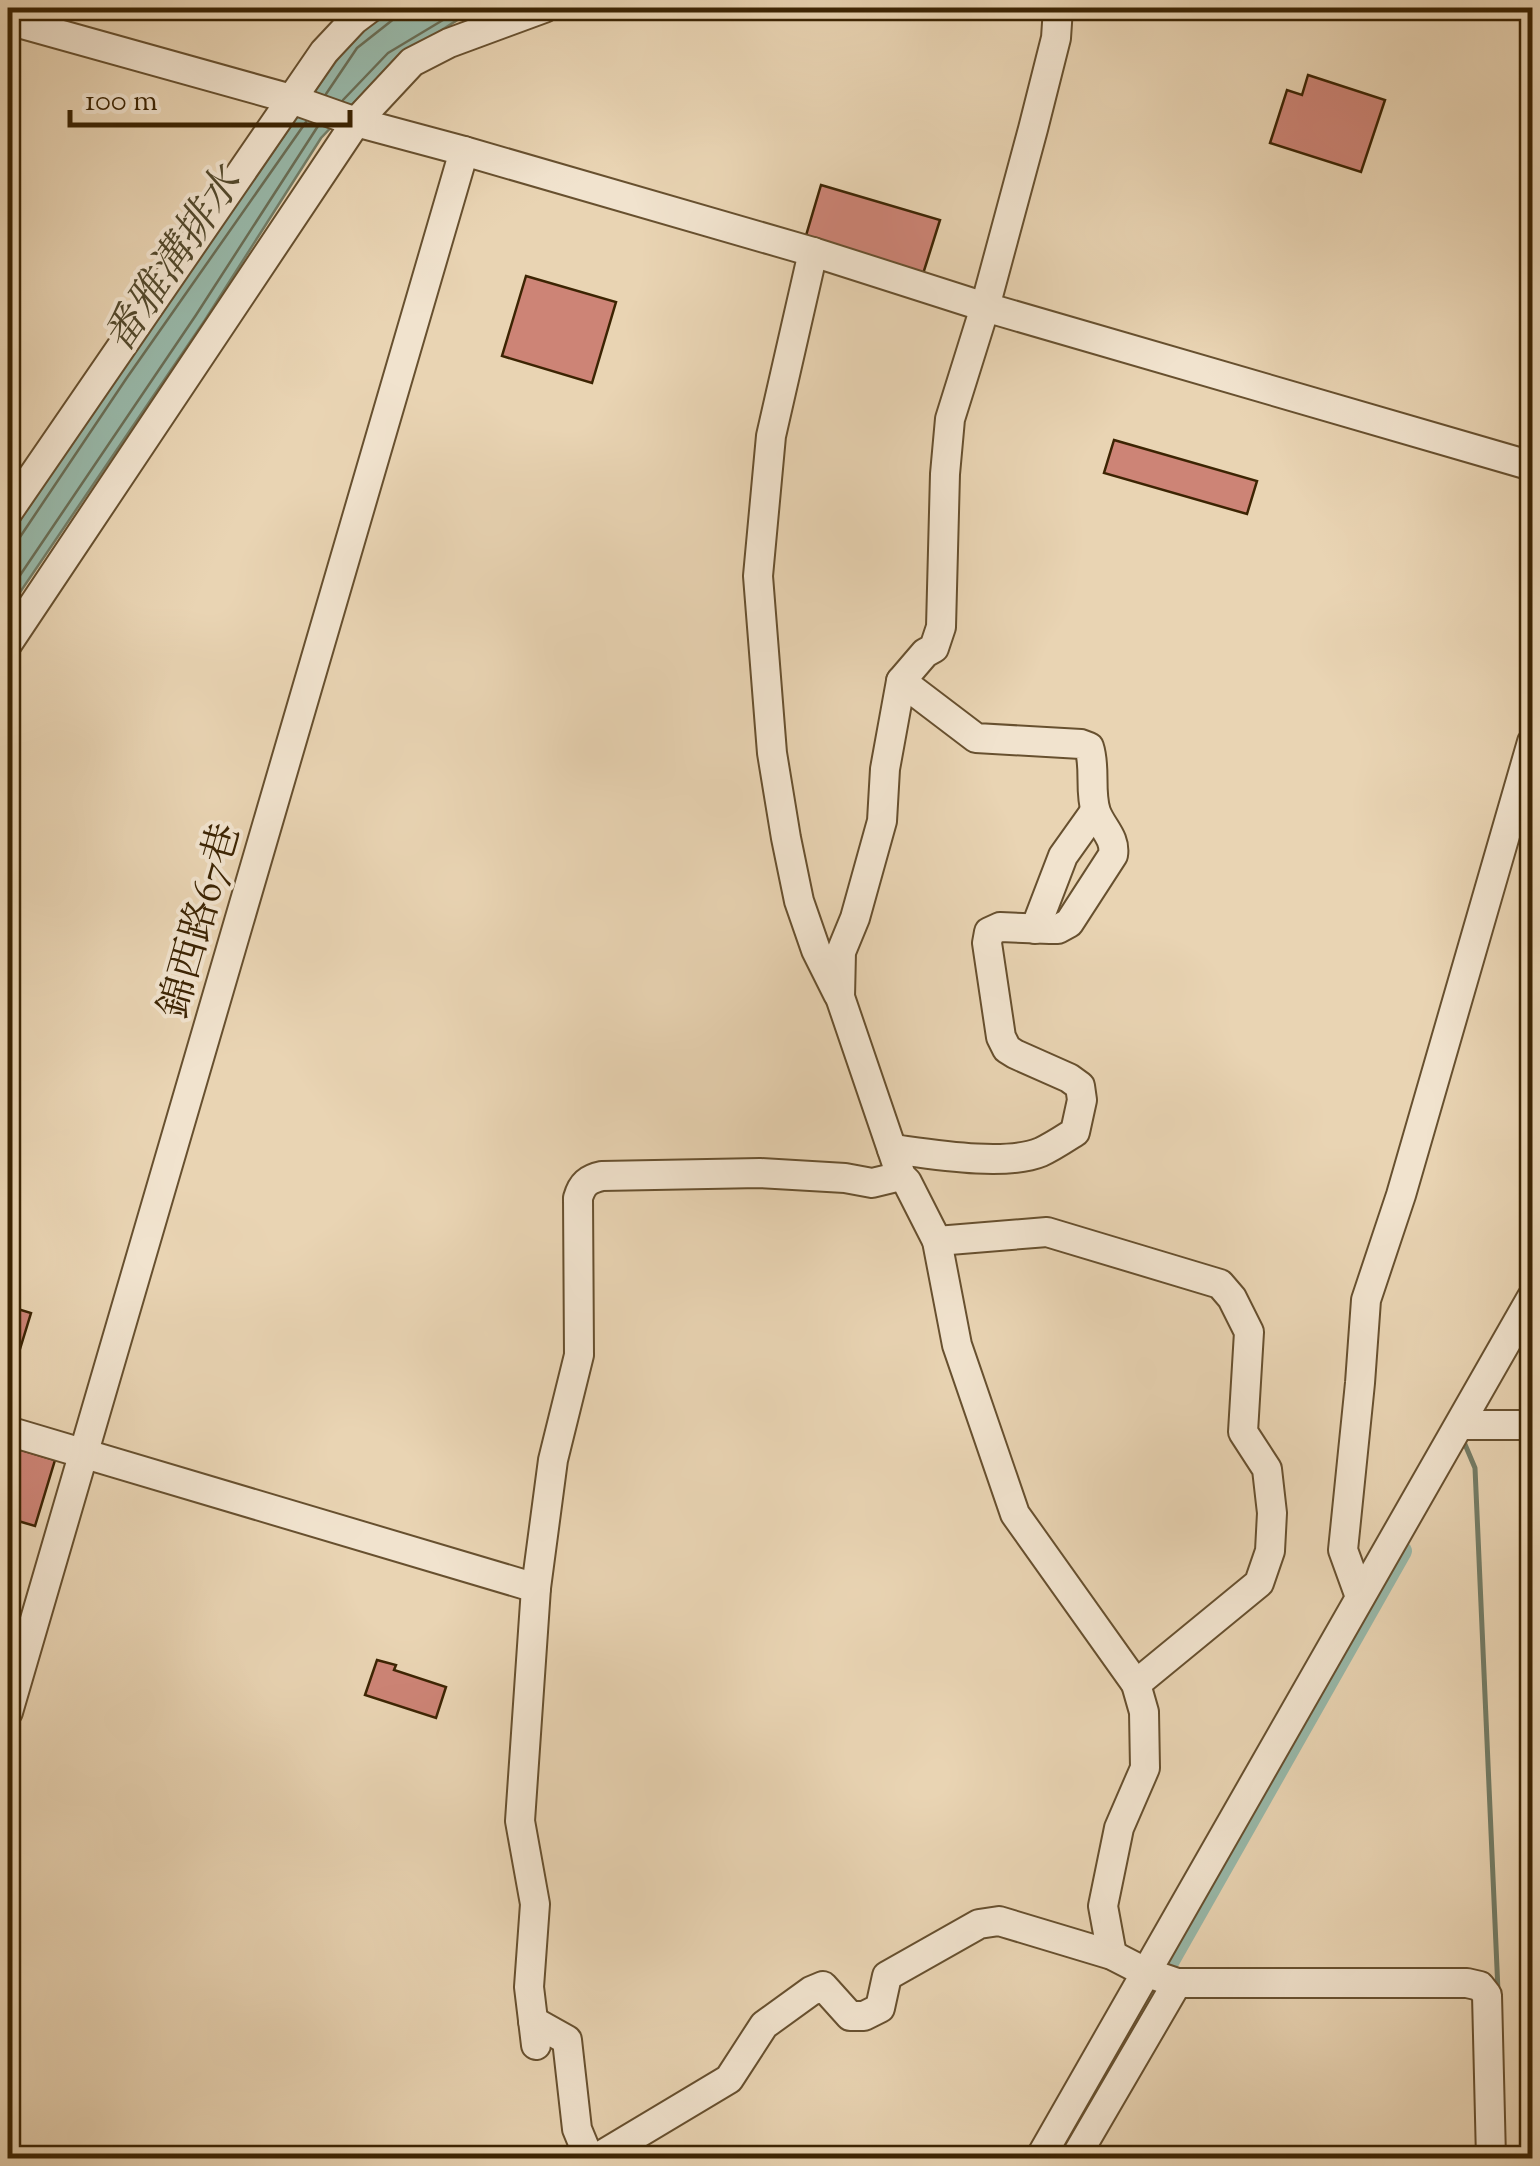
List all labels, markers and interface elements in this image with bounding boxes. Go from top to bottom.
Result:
scale bar [70,65,350,127]
text: 100 m [85,81,158,124]
water label: 番雅溝排水 [92,155,261,366]
street label: 錦西路67巷 [147,817,257,1025]

